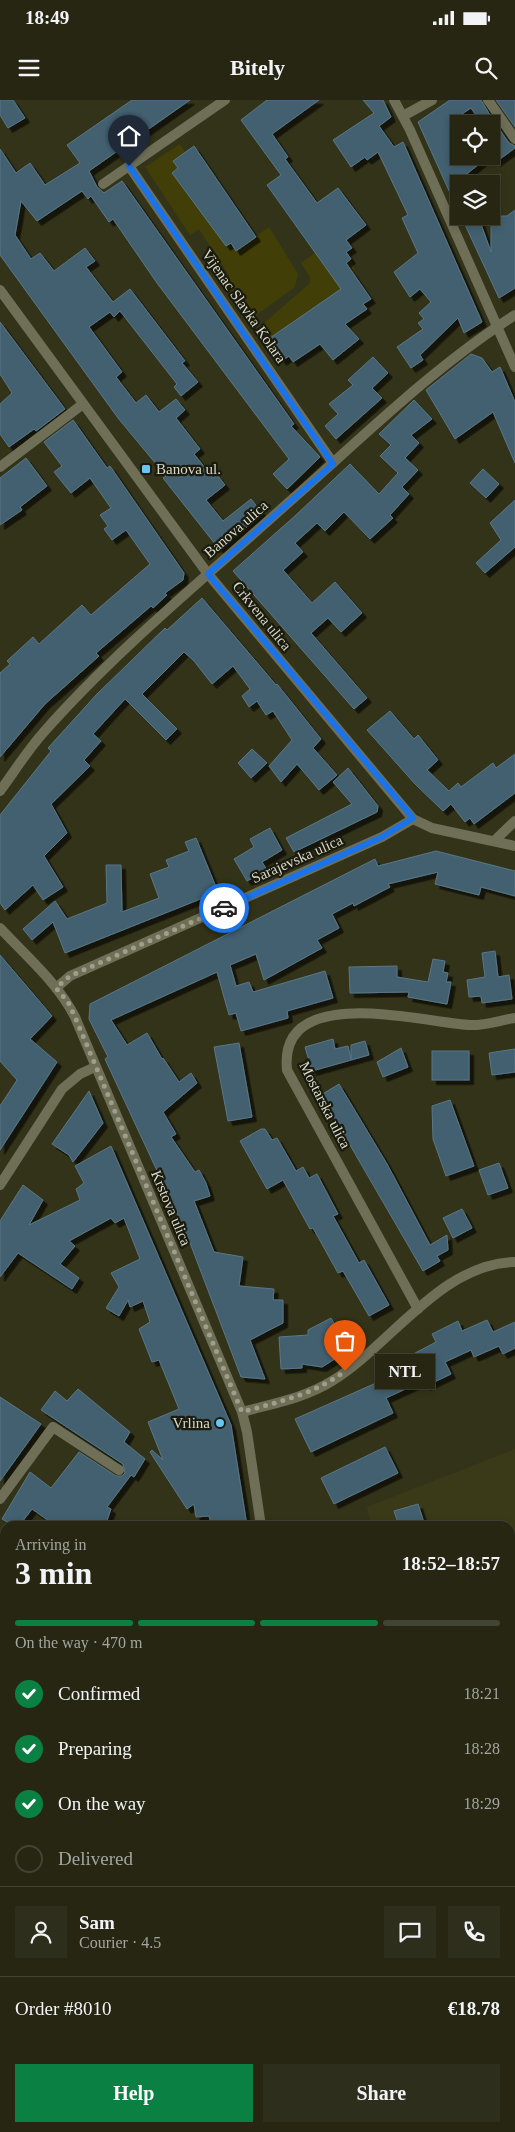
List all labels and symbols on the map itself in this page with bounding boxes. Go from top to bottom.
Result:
pin [108,115,150,166]
street label: Vijenac Slavka Kolara [199,246,289,366]
place label: Banova ul. [156,461,221,477]
marker: Banova ul. [140,463,152,475]
street label: Banova ulica [201,497,271,561]
street label: Crkvena ulica [229,578,295,654]
street label: Sarajevska ulica [249,832,345,886]
courier [199,883,249,933]
street label: Mostarska ulica [296,1059,354,1151]
street label: Krstova ulica [148,1168,194,1248]
pin [324,1320,366,1371]
callout: NTL [375,1354,435,1388]
place label: Vrlina [173,1415,210,1431]
marker: Vrlina [214,1417,226,1429]

